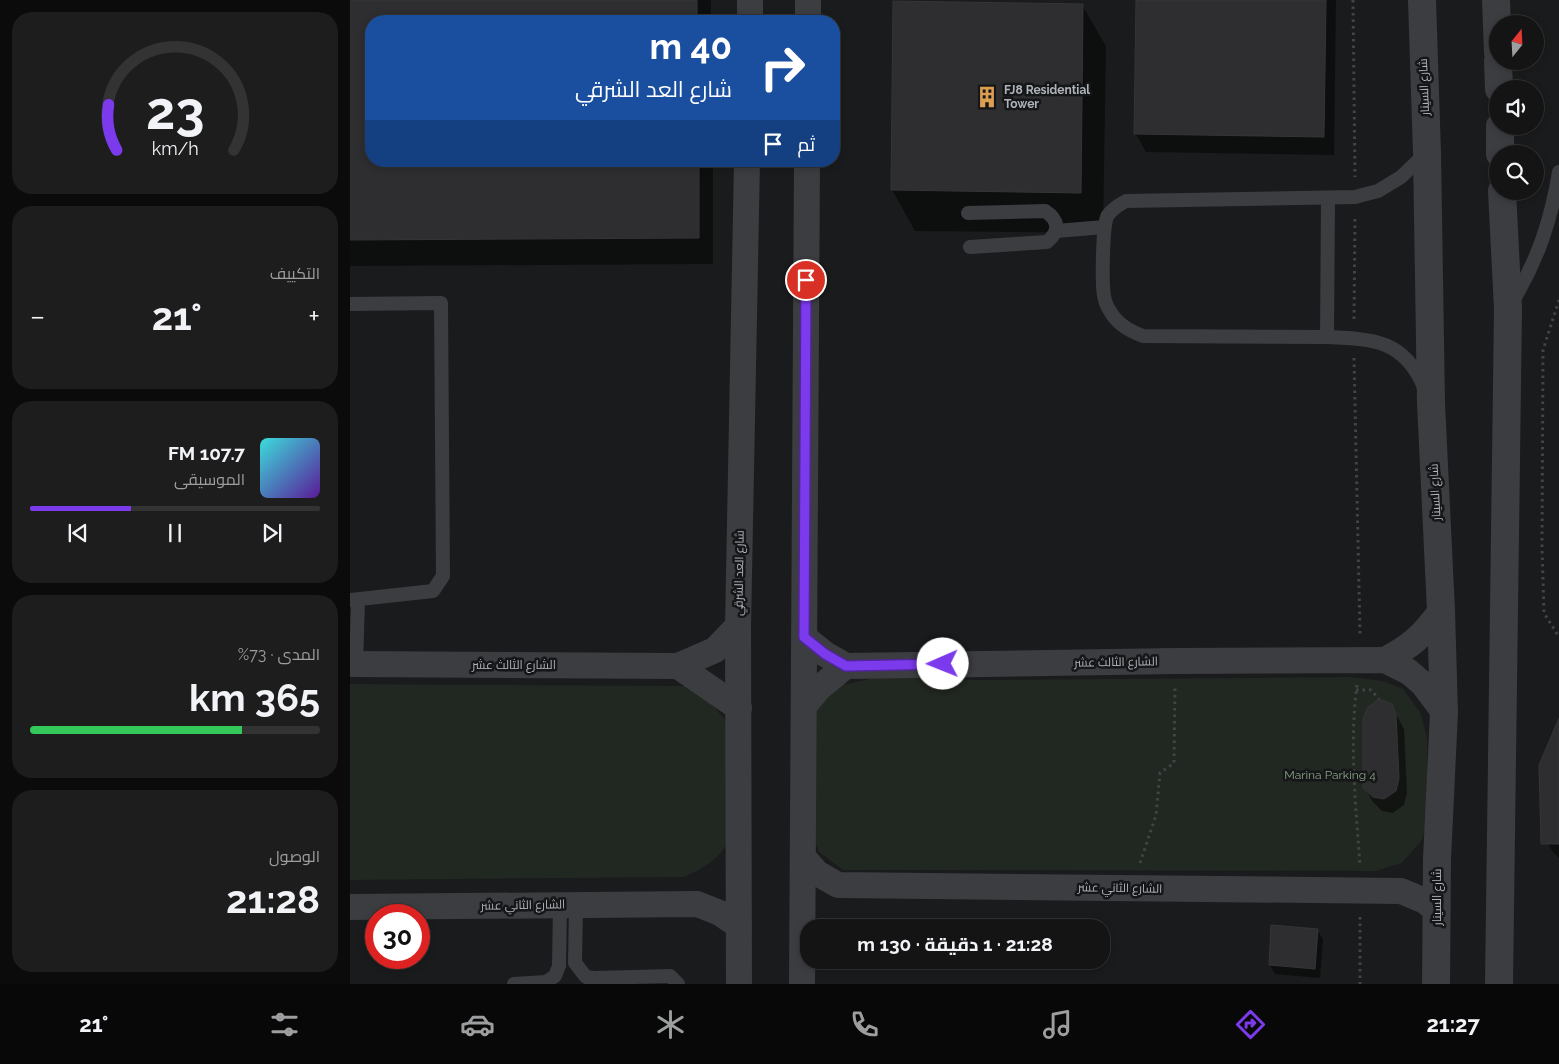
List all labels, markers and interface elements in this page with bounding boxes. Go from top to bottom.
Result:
north arrow [1489,15,1544,70]
map controls [1489,15,1544,200]
text: 40 m [650,26,732,67]
icon: right [750,35,815,100]
street label: شارع السينار [1416,58,1433,117]
text: شارع العد الشرقي [575,76,732,102]
text: 23 [146,80,204,141]
button: sound [1489,80,1544,135]
place label: FJ8 Residential Tower [1004,83,1090,111]
building icon: FJ8 Residential Tower [974,84,1000,110]
icon: arrive [759,130,787,158]
text: ثم [797,133,815,155]
text: km/h [151,138,199,159]
button: search [1489,145,1544,200]
pin [785,259,827,301]
text: التكييف [270,264,320,283]
icon: arrive [792,266,820,294]
text: 21° [152,294,202,339]
text: − [30,300,45,333]
text: + [308,300,320,333]
text: 107.7 FM [168,442,245,464]
street label: شارع السينار [1427,463,1445,522]
text: الموسيقى [174,470,245,489]
icon: previous [64,519,92,547]
icon: pause [161,519,189,547]
icon: next [258,519,286,547]
street label: شارع العد الشرقي [731,530,750,616]
position arrow [916,637,968,689]
text: المدى · 73% [238,645,320,664]
street label: الشارع الثالث عشر [1073,654,1158,671]
street label: الشارع الثالث عشر [471,658,556,673]
text: 365 km [189,675,320,720]
park label: Marina Parking 4 [1284,768,1376,782]
text: الوصول [269,847,320,866]
street label: شارع السينار [1430,868,1445,926]
text: 21:28 [226,877,320,922]
street label: الشارع الثاني عشر [1077,880,1162,899]
street label: الشارع الثاني عشر [480,897,565,916]
speed limit sign: 30 [365,904,430,969]
text: 21:28 · 1 دقيقة · 130 m [857,933,1053,955]
icon: filters [267,1007,302,1042]
icon: car [460,1007,495,1042]
icon: climate [653,1007,688,1042]
icon: phone [847,1007,882,1042]
icon: music [1040,1007,1075,1042]
icon: directions [1233,1007,1268,1042]
text: 21° [79,1011,108,1037]
text: 21:27 [1426,1011,1480,1037]

